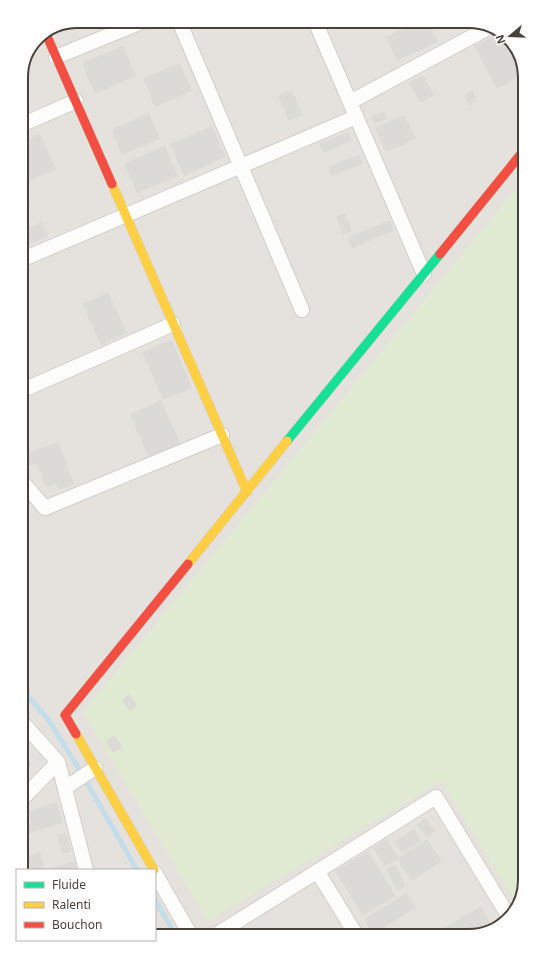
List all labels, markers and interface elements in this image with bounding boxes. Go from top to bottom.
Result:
north arrow [490,16,530,56]
text: N [492,33,509,46]
legend [16,869,156,941]
text: Fluide [52,876,86,893]
text: Ralenti [52,896,91,913]
text: Bouchon [52,916,102,933]

